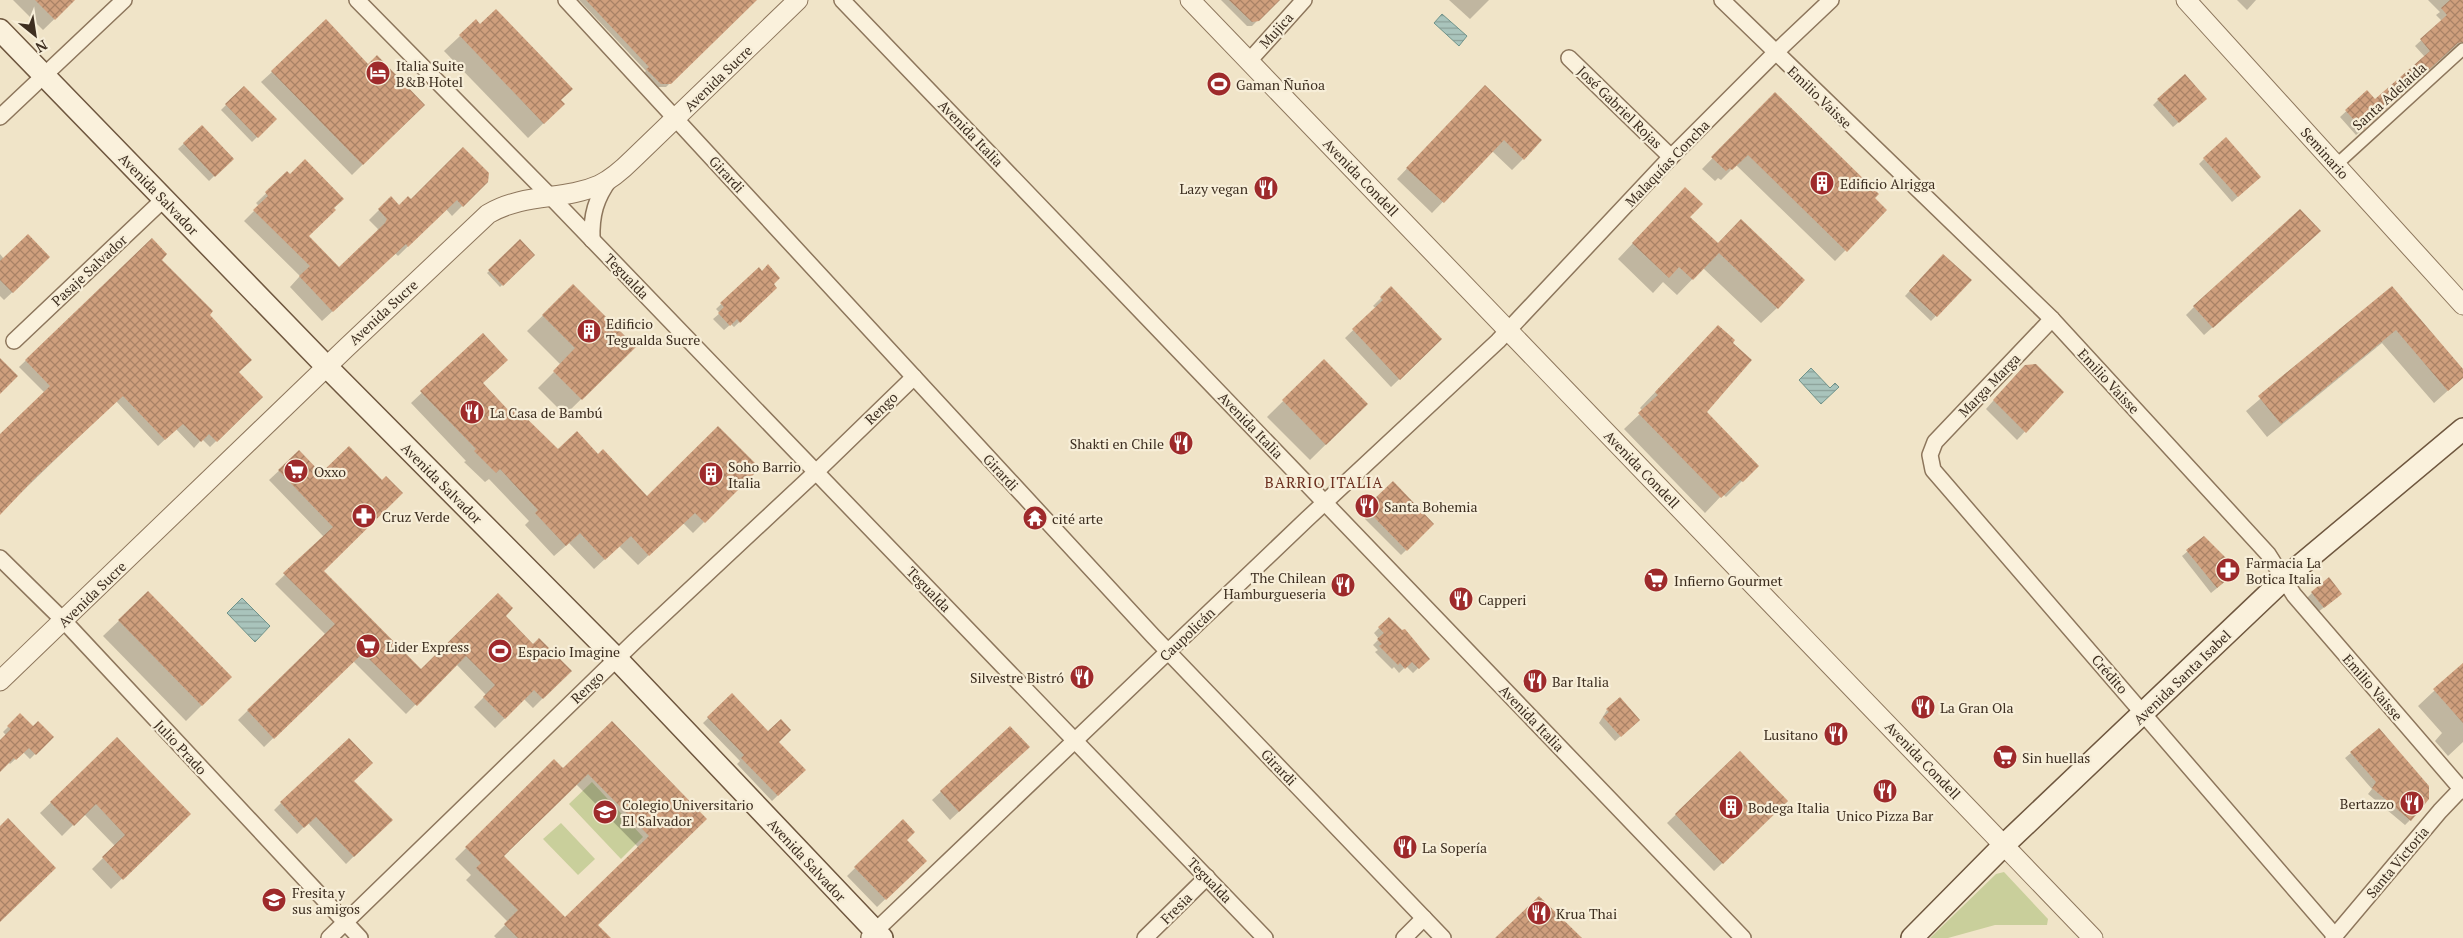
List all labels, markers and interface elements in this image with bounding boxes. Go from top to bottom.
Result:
street label: Mujica [1255,8,1297,52]
north arrow [10,10,60,60]
text: N [32,36,51,58]
street label: Avenida Sucre [680,41,756,115]
place label: Italia Suite B&B Hotel [396,56,464,91]
street label: Santa Adelaida [2348,58,2430,134]
hotel icon: Italia Suite B&B Hotel [365,60,391,86]
street label: José Gabriel Rojas [1573,62,1667,152]
street label: Emilio Vaisse [1784,62,1856,132]
sports icon: Gaman Ñuñoa [1206,71,1232,97]
place label: Gaman Ñuñoa [1236,75,1325,94]
street label: Avenida Italia [934,96,1008,170]
street label: Malaquías Concha [1621,116,1713,210]
street label: Seminario [2297,123,2353,183]
street label: Avenida Condell [1319,134,1403,220]
street label: Avenida Salvador [115,149,203,240]
street label: Girardi [705,152,749,196]
building icon: Edificio Alrigga [1809,170,1835,196]
place label: Edificio Alrigga [1840,174,1935,193]
restaurant icon: Lazy vegan [1253,175,1279,201]
place label: Lazy vegan [1179,179,1249,198]
street label: Pasaje Salvador [47,230,131,310]
street label: Tegualda [601,249,653,303]
street label: Avenida Sucre [344,275,422,349]
place label: Edificio Tegualda Sucre [606,314,700,349]
building icon: Edificio Tegualda Sucre [576,318,602,344]
street label: Emilio Vaisse [2074,344,2144,418]
street label: Marga Marga [1954,349,2024,421]
street label: Rengo [860,387,902,428]
street label: Avenida Italia [1214,388,1288,462]
restaurant icon: La Casa de Bambú [459,399,485,425]
place label: La Casa de Bambú [490,403,602,422]
street label: Avenida Condell [1600,426,1684,512]
restaurant icon: Shakti en Chile [1168,430,1194,456]
place label: Shakti en Chile [1070,434,1164,453]
street label: Avenida Salvador [397,438,487,528]
street label: Girardi [979,450,1023,494]
place label: Soho Barrio Italia [728,457,801,492]
supermarket icon: Oxxo [283,458,309,484]
building icon: Soho Barrio Italia [698,461,724,487]
place label: Oxxo [314,462,346,481]
district label: BARRIO ITALIA [1265,472,1383,492]
restaurant icon: Santa Bohemia [1354,493,1380,519]
place label: Santa Bohemia [1384,497,1478,516]
pharmacy icon: Cruz Verde [351,503,377,529]
temple icon: cité arte [1022,505,1048,531]
place label: Cruz Verde [382,507,450,526]
place label: cité arte [1052,509,1103,528]
place label: Farmacia La Botica Italia [2246,553,2321,588]
street label: Avenida Sucre [54,557,130,631]
pharmacy icon: Farmacia La Botica Italia [2215,557,2241,583]
street label: Tegualda [903,562,955,616]
supermarket icon: Infierno Gourmet [1643,567,1669,593]
place label: The Chilean Hamburgueseria [1223,568,1327,603]
place label: Infierno Gourmet [1674,571,1783,590]
restaurant icon: The Chilean Hamburgueseria [1330,572,1356,598]
restaurant icon: Capperi [1448,586,1474,612]
place label: Capperi [1478,590,1527,609]
street label: Caupolicán [1155,602,1219,665]
street label: Avenida Santa Isabel [2129,625,2235,729]
supermarket icon: Lider Express [355,633,381,659]
place label: Lider Express [386,637,469,656]
sports icon: Espacio Imagine [487,638,513,664]
place label: Espacio Imagine [518,642,620,661]
street label: Crédito [2088,650,2133,698]
street label: Emilio Vaisse [2339,650,2407,724]
restaurant icon: Silvestre Bistró [1069,664,1095,690]
street label: Rengo [566,666,608,707]
place label: Silvestre Bistró [970,668,1064,687]
restaurant icon: Bar Italia [1522,668,1548,694]
place label: Bar Italia [1552,672,1609,691]
street label: Avenida Italia [1495,681,1569,755]
restaurant icon: La Gran Ola [1910,694,1936,720]
place label: La Gran Ola [1940,698,2014,717]
street label: Julio Prado [151,715,212,779]
street label: Avenida Condell [1881,717,1965,803]
restaurant icon: Lusitano [1823,721,1849,747]
place label: Lusitano [1764,725,1818,744]
supermarket icon: Sin huellas [1992,744,2018,770]
street label: Girardi [1257,745,1301,789]
place label: Sin huellas [2022,748,2090,767]
restaurant icon: Unico Pizza Bar [1872,778,1898,804]
restaurant icon: Bertazzo [2399,790,2425,816]
building icon: Bodega Italia [1718,794,1744,820]
place label: Bertazzo [2340,794,2394,813]
place label: Colegio Universitario El Salvador [622,795,754,830]
place label: Bodega Italia [1748,798,1830,817]
school or university icon: Colegio Universitario El Salvador [592,799,618,825]
place label: Unico Pizza Bar [1837,806,1934,825]
street label: Avenida Salvador [764,814,851,906]
street label: Santa Victoria [2361,822,2433,902]
restaurant icon: La Sopería [1392,834,1418,860]
place label: La Sopería [1422,838,1487,857]
street label: Tegualda [1184,853,1236,907]
place label: Fresita y sus amigos [292,883,360,918]
school or university icon: Fresita y sus amigos [261,887,287,913]
street label: Fresia [1156,888,1196,928]
restaurant icon: Krua Thai [1526,900,1552,926]
place label: Krua Thai [1556,904,1617,923]

